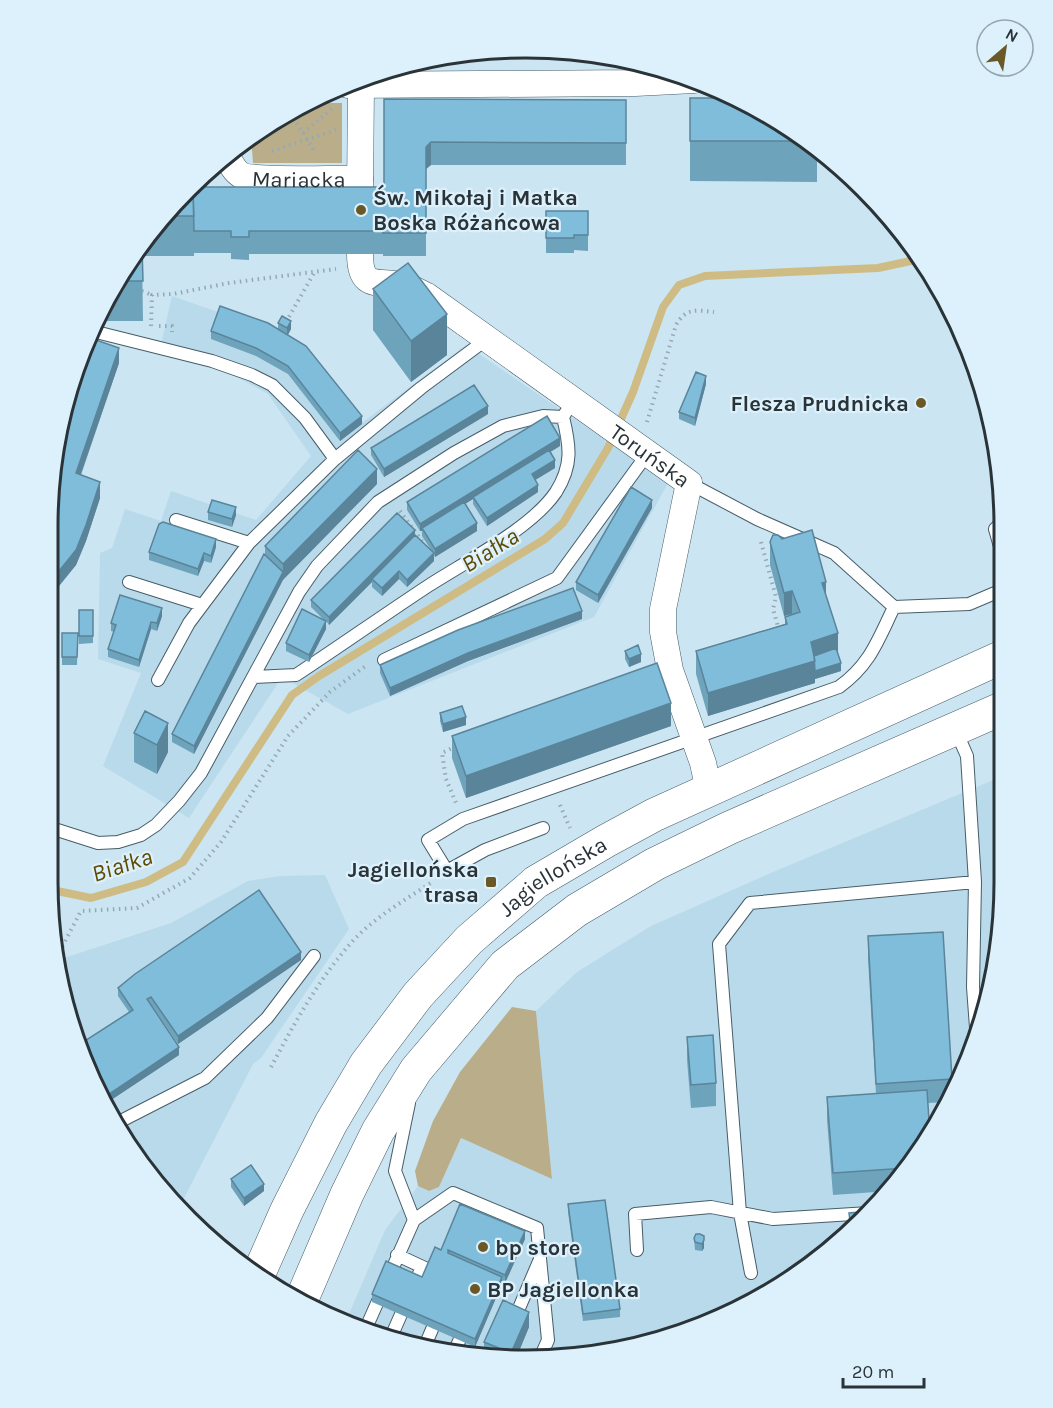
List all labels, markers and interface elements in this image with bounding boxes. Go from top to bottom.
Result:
north arrow [975,18,1035,78]
text: N [1002,24,1022,46]
street label: Mariacka [251,166,346,193]
place label: Św. Mikołaj i Matka Boska Różańcowa [373,184,578,236]
marker: Św. Mikołaj i Matka Boska Różańcowa [354,203,368,217]
place label: Flesza Prudnicka [731,391,909,417]
marker: Flesza Prudnicka [914,396,928,410]
street label: Toruńska [605,419,695,494]
water label: Białka [456,522,524,578]
street label: Jagiellońska [494,831,612,922]
water label: Białka [88,842,156,888]
place label: Jagiellońska trasa [348,857,479,908]
marker: Jagiellońska trasa [484,875,498,889]
place label: bp store [495,1235,581,1261]
marker: bp store [476,1240,490,1254]
place label: BP Jagiellonka [487,1277,639,1303]
marker: BP Jagiellonka [468,1282,482,1296]
scale bar [843,1351,924,1389]
text: 20 m [852,1361,894,1383]

